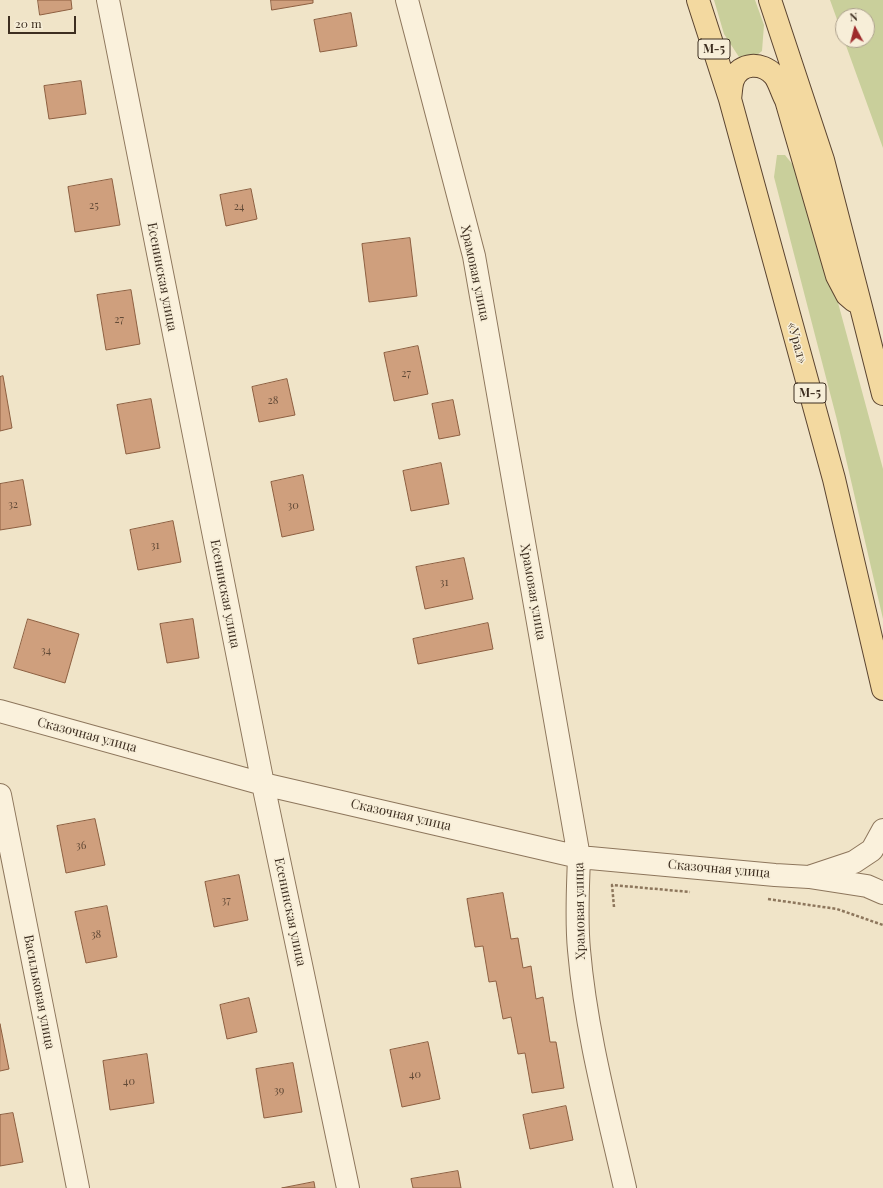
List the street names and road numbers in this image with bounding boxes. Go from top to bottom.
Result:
road number: М-5 [698,39,730,59]
street label: Есенинская улица [144,221,180,333]
street label: Храмовая улица [457,224,493,322]
street label: «Урал» [784,321,810,365]
road number: М-5 [794,383,826,403]
street label: Есенинская улица [207,538,243,650]
street label: Храмовая улица [517,543,549,641]
street label: Сказочная улица [35,714,139,756]
street label: Сказочная улица [349,796,453,834]
street label: Есенинская улица [271,856,309,968]
street label: Сказочная улица [667,857,771,881]
street label: Храмовая улица [571,862,589,960]
street label: Васильковая улица [20,933,58,1051]

